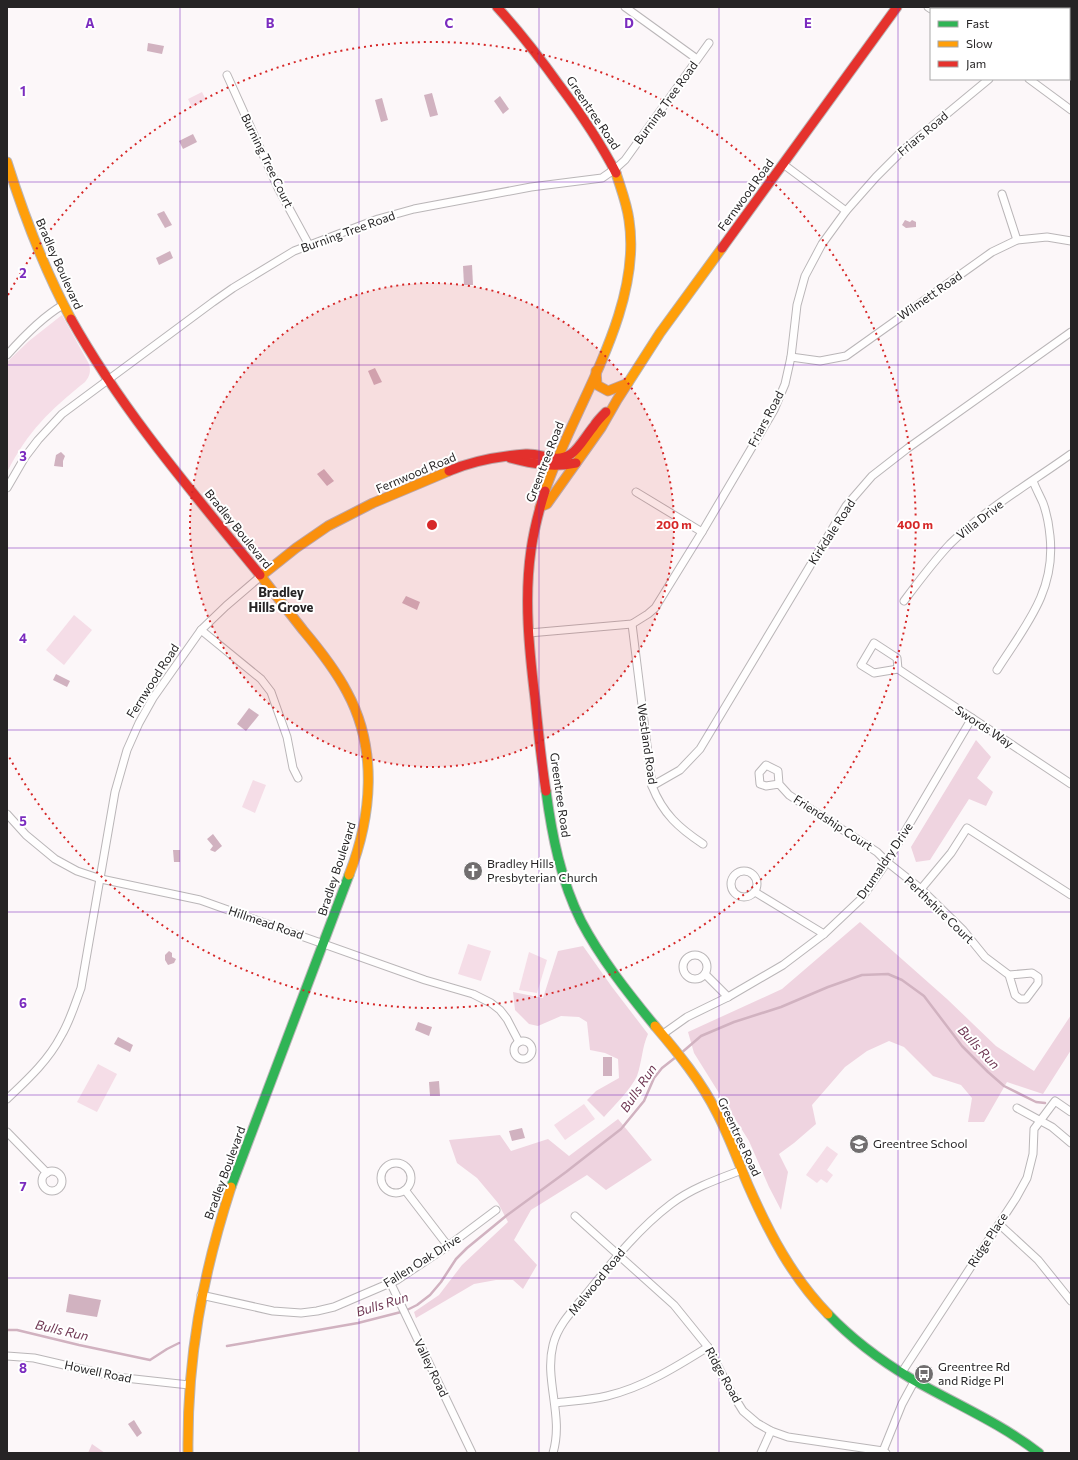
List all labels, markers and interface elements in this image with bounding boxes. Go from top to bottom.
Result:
legend [930,8,1070,80]
text: A [85,15,95,31]
text: B [266,15,275,31]
text: C [445,15,454,31]
text: D [624,15,634,31]
text: E [804,15,812,31]
text: Fast [966,16,989,30]
text: Slow [966,36,993,50]
text: Jam [966,56,986,71]
street label: Burning Tree Road [630,58,700,147]
street label: Greentree Road [564,73,624,152]
text: 1 [20,83,26,99]
street label: Friars Road [894,108,950,158]
street label: Burning Tree Court [239,111,297,210]
street label: Fernwood Road [714,156,776,233]
street label: Burning Tree Road [299,208,397,255]
street label: Bradley Boulevard [34,216,86,311]
text: 2 [19,265,27,281]
street label: Wilmett Road [895,268,964,322]
street label: Friars Road [745,388,786,449]
street label: Greentree Road [522,419,566,504]
text: 3 [19,448,27,464]
street label: Fernwood Road [374,449,458,495]
street label: Bradley Boulevard [202,486,275,571]
street label: Kirkdale Road [805,496,858,567]
street label: Villa Drive [953,497,1005,542]
text: 200 m [656,517,692,531]
text: 400 m [897,517,933,531]
centre of rings [425,518,439,532]
district label: Bradley Hills Grove [249,584,314,615]
text: 4 [19,630,27,646]
street label: Fernwood Road [123,641,181,720]
street label: Swords Way [953,702,1016,750]
street label: Westland Road [635,703,661,785]
street label: Greentree Road [548,752,574,838]
street label: Friendship Court [791,791,876,853]
text: 5 [19,813,27,829]
street label: Drumaldry Drive [853,819,915,901]
street label: Bradley Boulevard [314,820,358,917]
place label: Bradley Hills Presbyterian Church [487,856,598,884]
church icon: Bradley Hills Presbyterian Church [462,860,484,882]
street label: Perthshire Court [902,873,977,946]
street label: Hillmead Road [227,903,306,941]
text: 6 [19,995,27,1011]
water label: Bulls Run [955,1022,1003,1072]
water label: Bulls Run [616,1061,660,1115]
street label: Greentree Road [716,1095,764,1178]
street label: Bradley Boulevard [201,1124,247,1221]
school or university icon: Greentree School [848,1133,870,1155]
place label: Greentree School [873,1136,968,1150]
text: 7 [19,1178,27,1194]
street label: Ridge Place [964,1210,1010,1269]
street label: Fallen Oak Drive [380,1231,463,1290]
street label: Melwood Road [565,1245,627,1318]
water label: Bulls Run [354,1288,410,1320]
water label: Bulls Run [34,1316,90,1344]
street label: Valley Road [412,1336,452,1399]
street label: Ridge Road [703,1344,745,1405]
street label: Howell Road [63,1357,133,1385]
place label: Greentree Rd and Ridge Pl [938,1359,1010,1387]
text: 8 [19,1360,27,1376]
bus stop icon: Greentree Rd and Ridge Pl [913,1363,935,1385]

